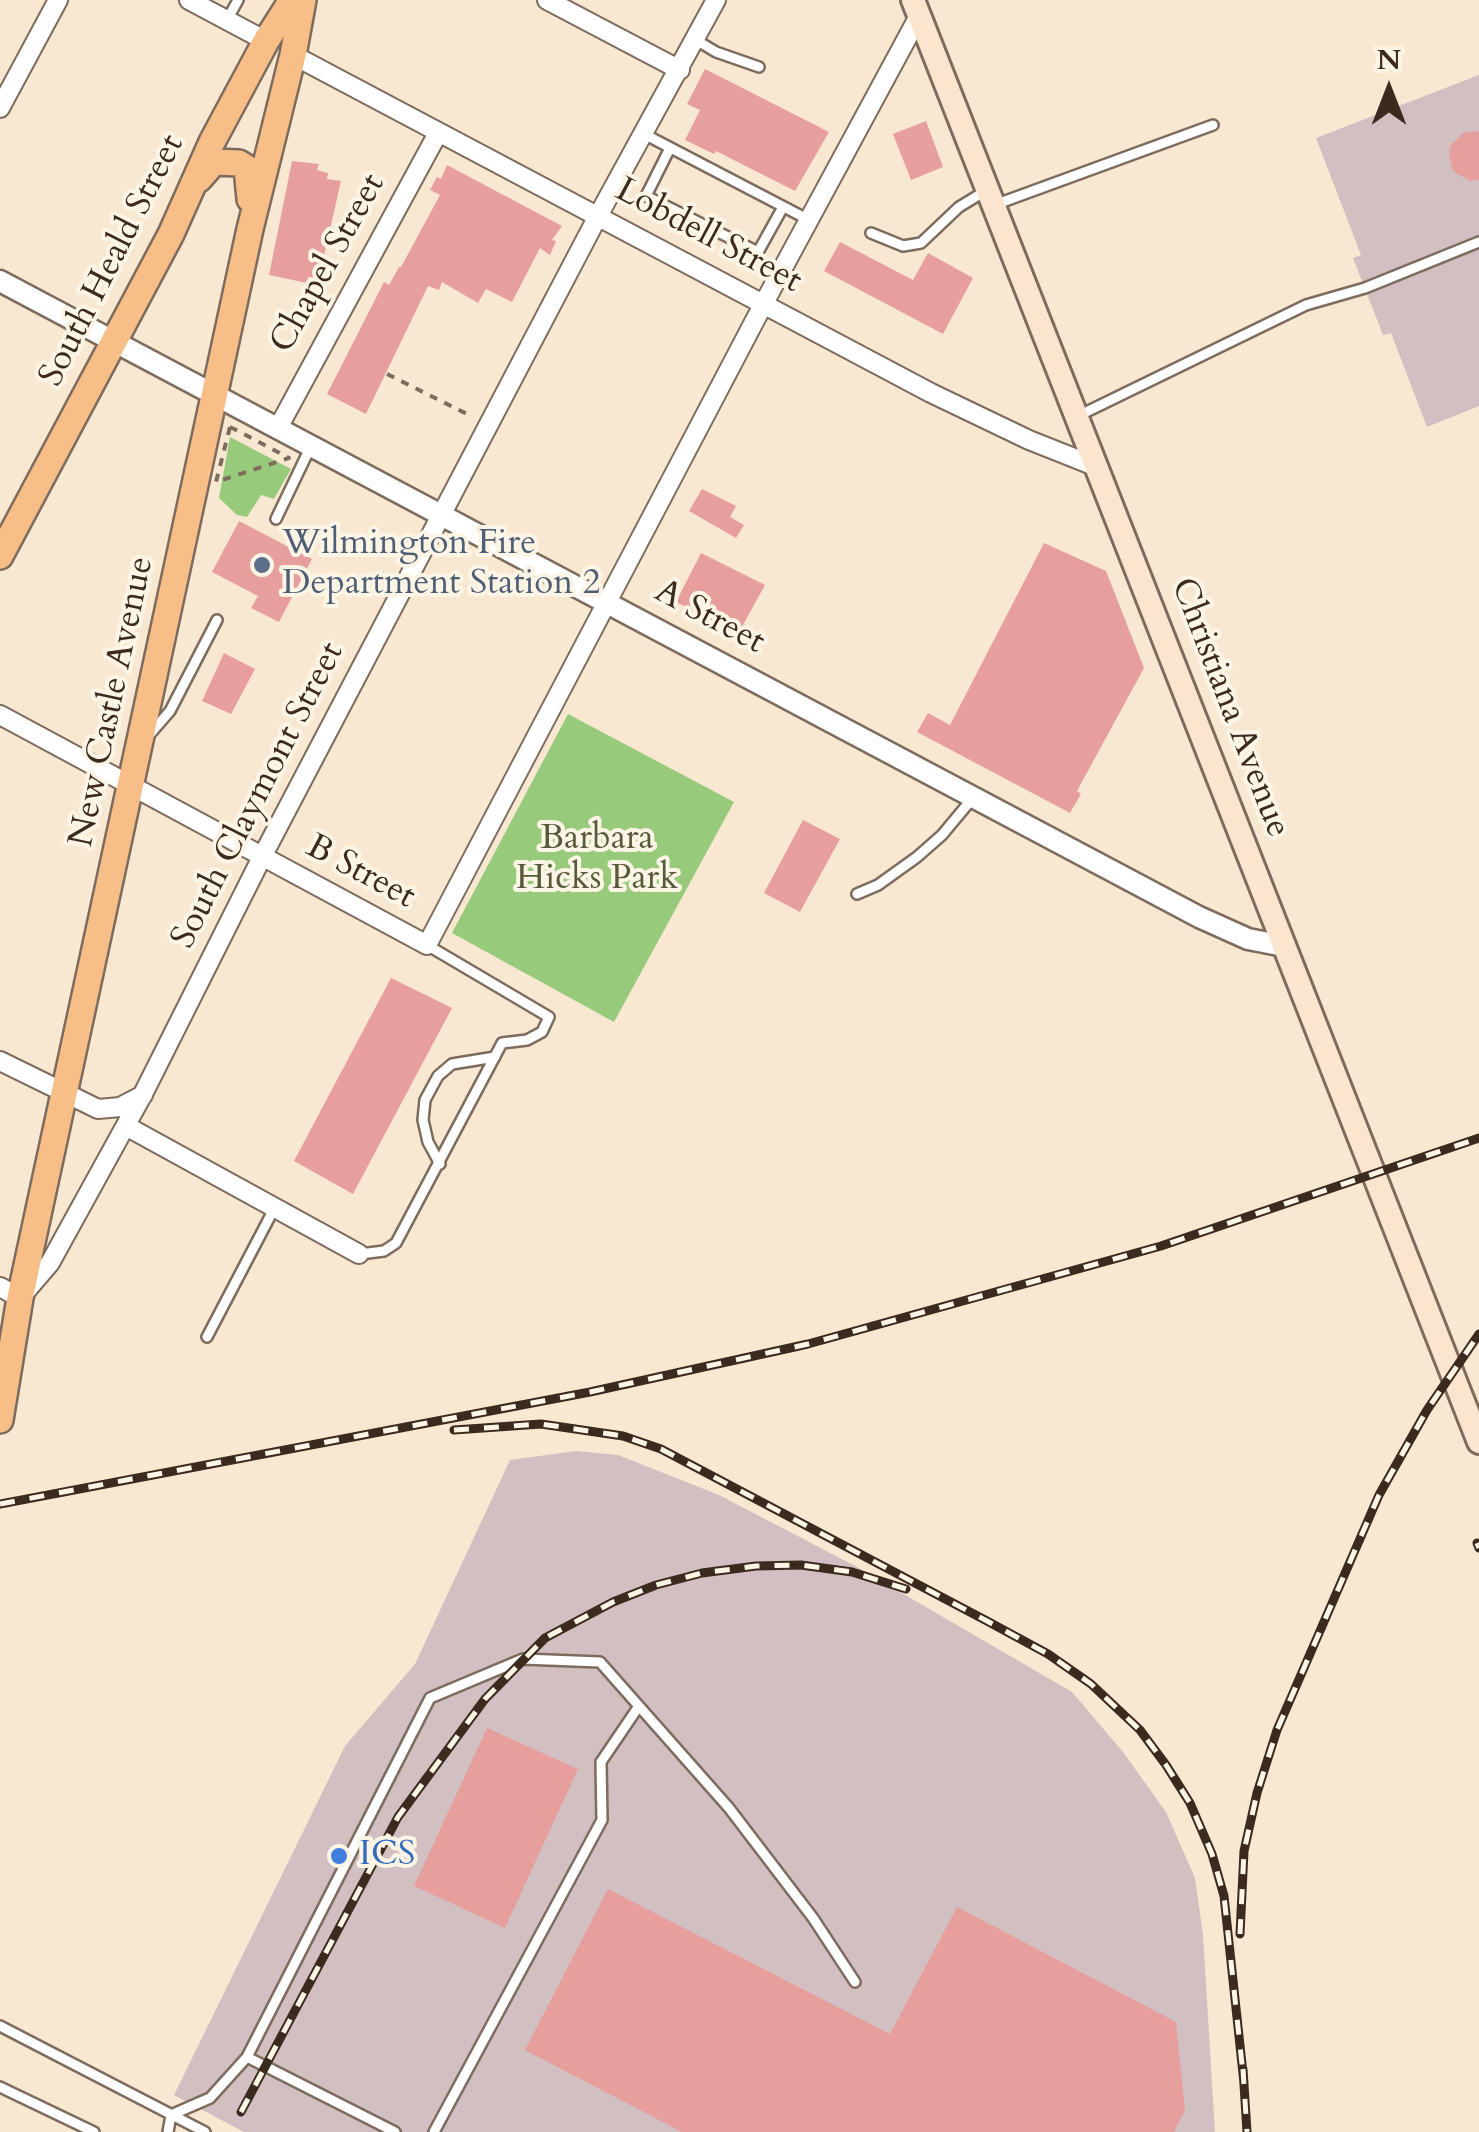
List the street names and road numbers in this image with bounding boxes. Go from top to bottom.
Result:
street label: South Heald Street [31,128,195,394]
street label: Chapel Street [263,167,395,361]
street label: Lobdell Street [608,170,808,304]
street label: New Castle Avenue [62,553,164,851]
street label: A Street [647,572,771,664]
street label: Christiana Avenue [1160,572,1298,844]
street label: South Claymont Street [164,636,354,956]
street label: B Street [298,827,422,919]

